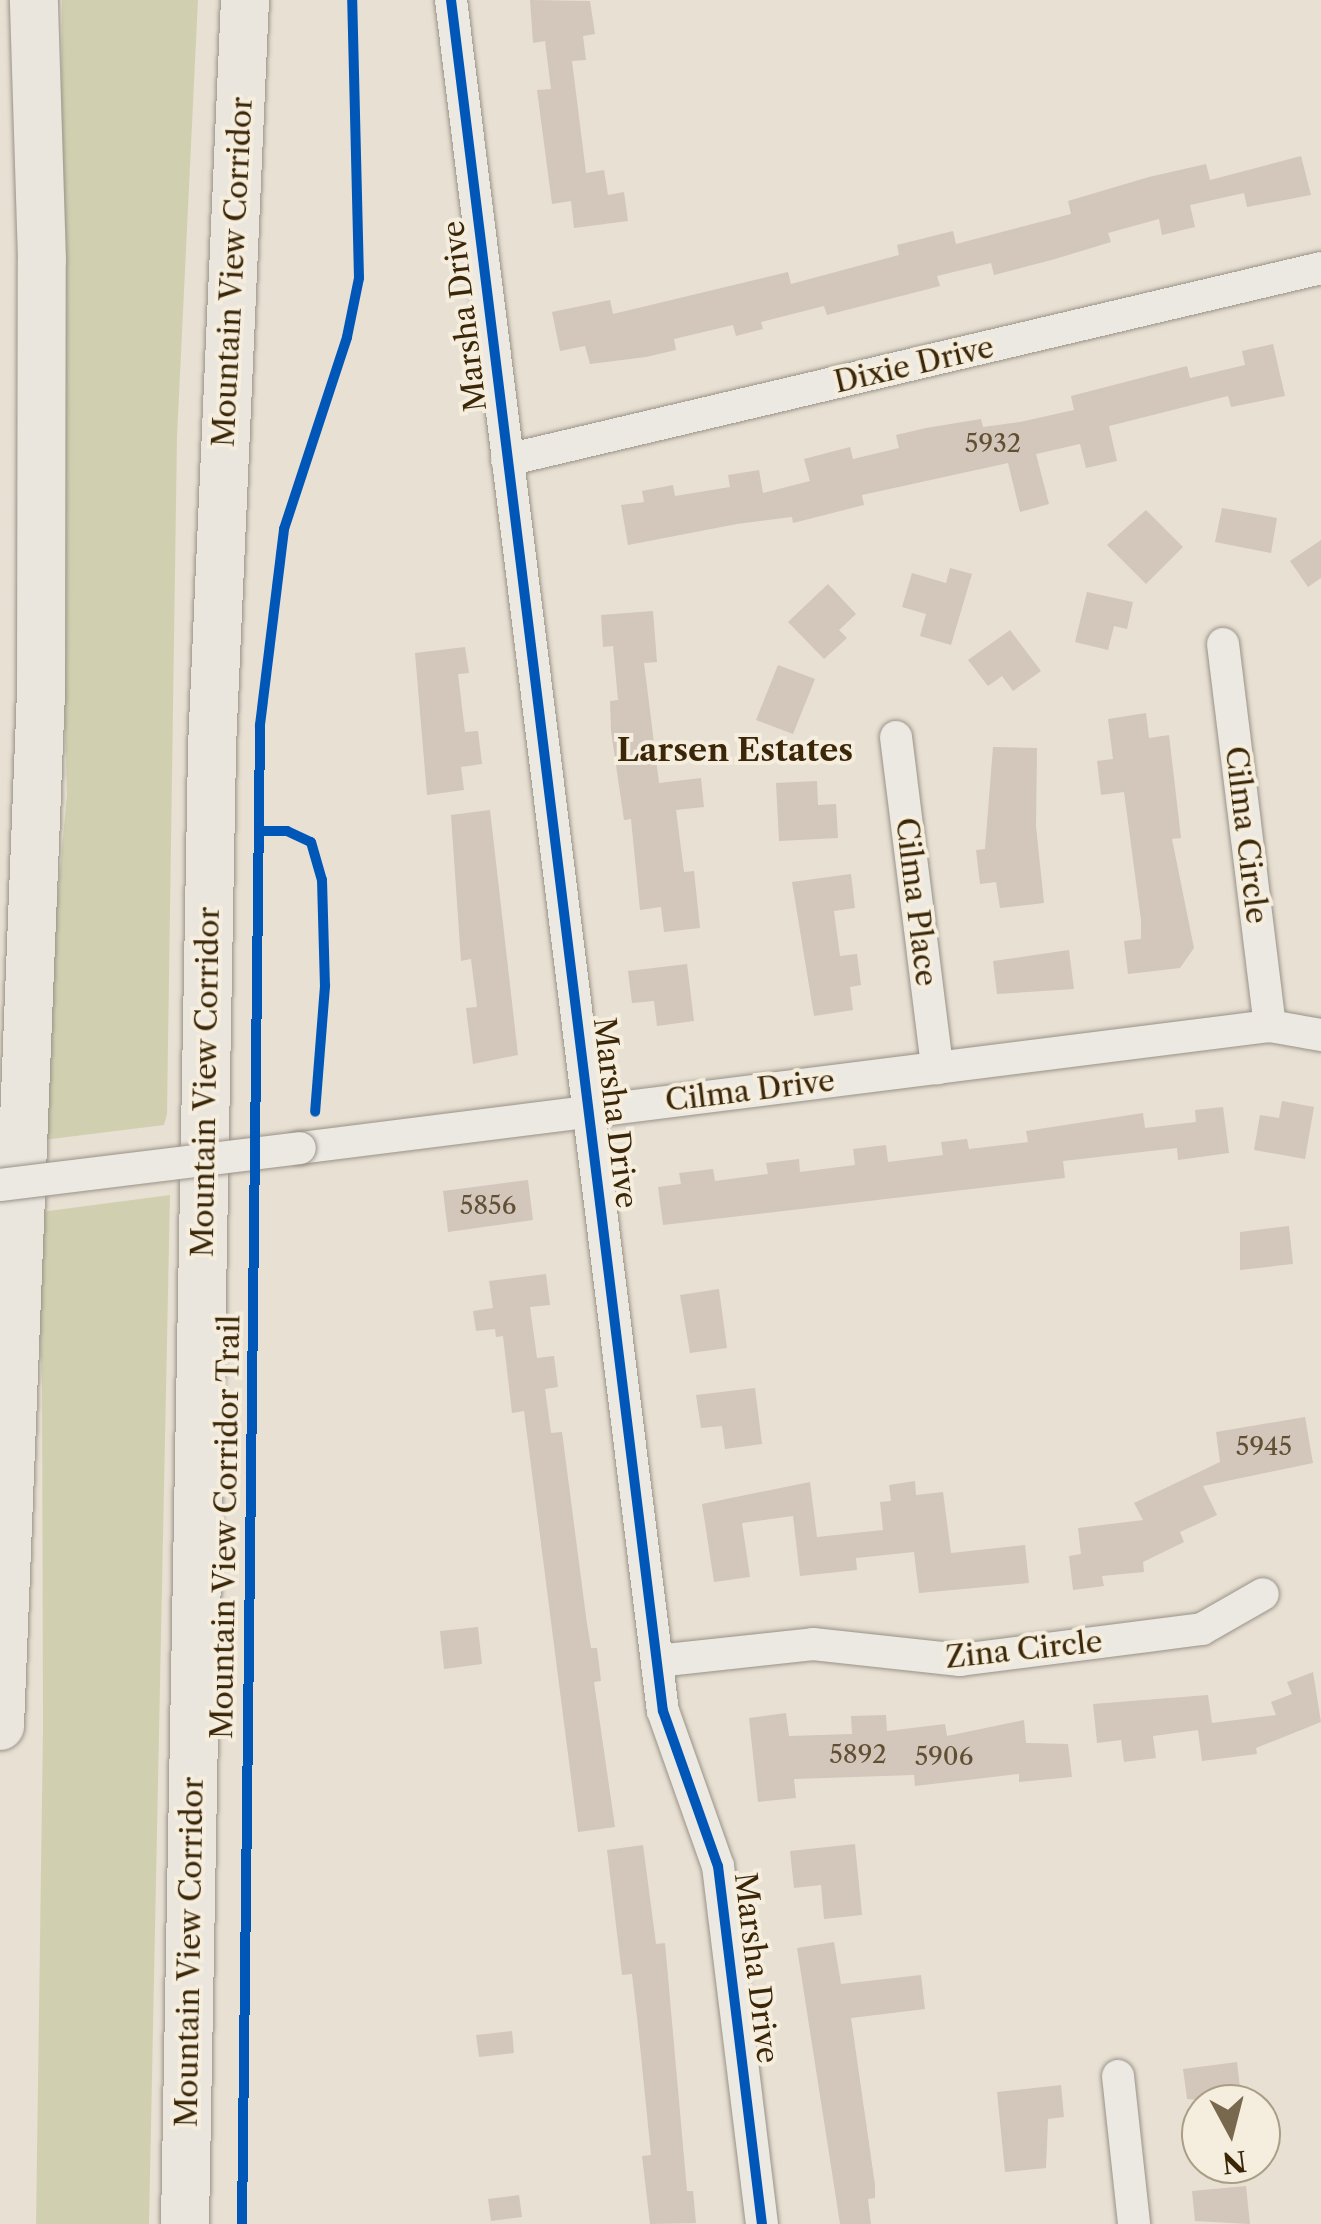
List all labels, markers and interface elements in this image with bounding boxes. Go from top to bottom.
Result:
street label: Mountain View Corridor [206,95,260,449]
street label: Marsha Drive [435,218,495,414]
street label: Dixie Drive [831,329,997,401]
house number: 5932 [965,429,1021,459]
district label: Larsen Estates [617,731,853,769]
street label: Cilma Circle [1217,744,1275,926]
street label: Cilma Place [888,815,944,989]
street label: Mountain View Corridor [185,905,227,1259]
street label: Marsha Drive [585,1015,645,1211]
street label: Cilma Drive [663,1063,837,1119]
house number: 5856 [460,1191,516,1221]
street label: Mountain View Corridor Trail [204,1313,248,1741]
house number: 5945 [1236,1432,1292,1462]
street label: Zina Circle [944,1624,1104,1676]
house number: 5892 [829,1740,887,1770]
house number: 5906 [915,1742,973,1772]
street label: Mountain View Corridor [169,1775,211,2129]
street label: Marsha Drive [726,1870,786,2066]
north arrow [1181,2084,1281,2184]
text: N [1220,2143,1249,2180]

